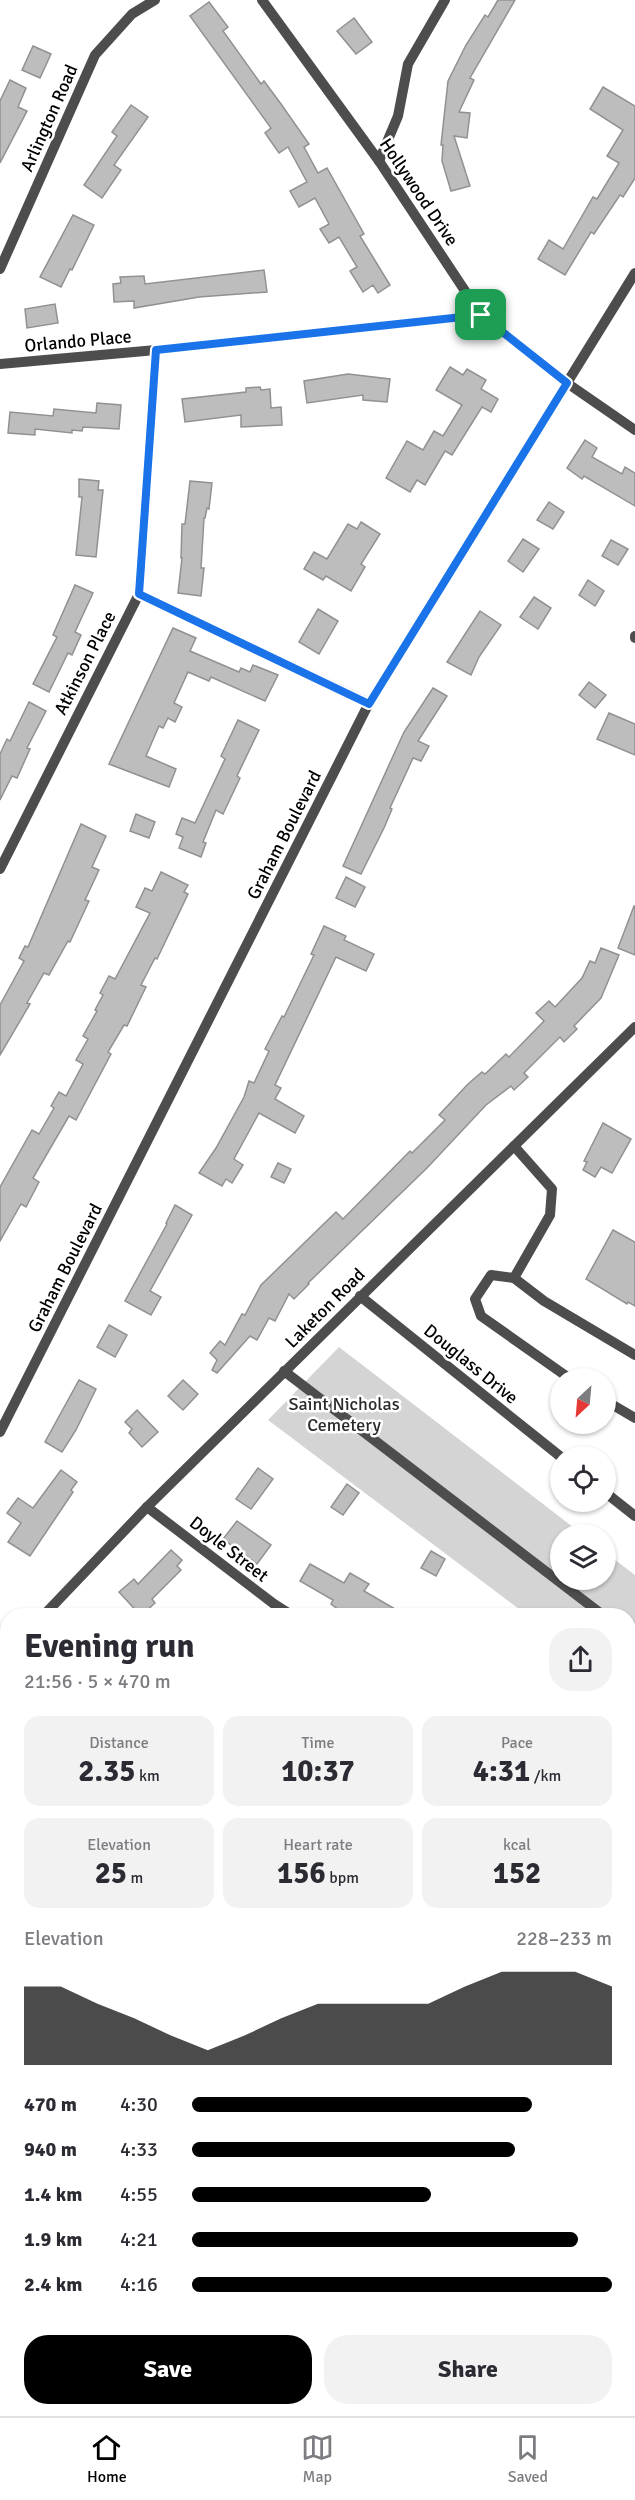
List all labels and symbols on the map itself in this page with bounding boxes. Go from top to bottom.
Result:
street label: Arlington Road [16,61,82,175]
street label: Hollywood Drive [375,134,463,250]
pin [455,289,506,340]
street label: Orlando Place [23,325,133,357]
street label: Atkinson Place [49,607,121,719]
street label: Graham Boulevard [242,767,326,903]
street label: Graham Boulevard [23,1200,107,1336]
street label: Laketon Road [281,1264,369,1352]
street label: Douglass Drive [419,1319,523,1409]
north arrow [550,1368,616,1434]
park label: Saint Nicholas Cemetery [288,1393,400,1436]
street label: Doyle Street [185,1511,273,1587]

